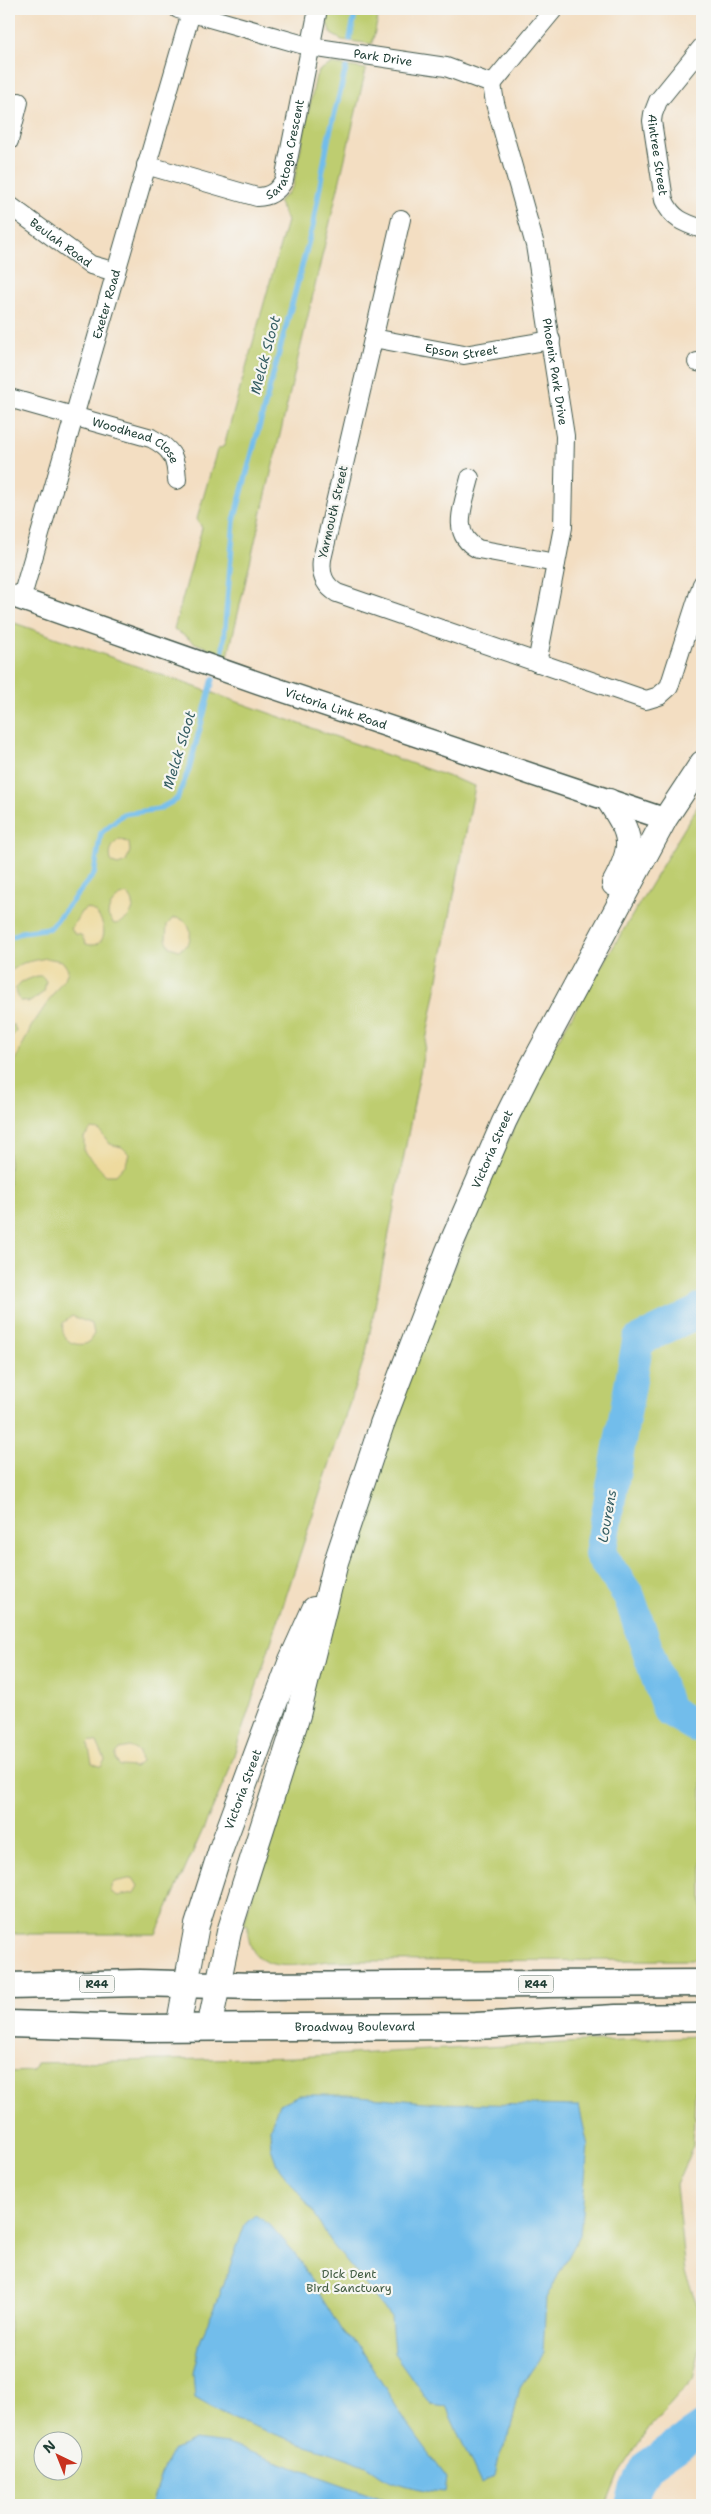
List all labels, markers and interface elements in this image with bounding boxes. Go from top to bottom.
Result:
street label: Park Drive [352,45,414,70]
street label: Saratoga Crescent [263,98,308,203]
street label: Aintree Street [644,113,671,197]
street label: Beulah Road [26,215,95,271]
street label: Exeter Road [89,267,124,341]
water label: Melck Sloot [246,313,284,396]
street label: Phoenix Park Drive [539,317,571,427]
street label: Epson Street [424,340,499,363]
street label: Woodhead Close [90,414,183,466]
street label: Yarmouth Street [315,464,351,560]
street label: Victoria Link Road [282,684,389,733]
water label: Melck Sloot [159,708,200,791]
street label: Victoria Street [468,1107,517,1191]
water label: Lourens [594,1488,621,1544]
street label: Victoria Street [221,1747,265,1832]
road number: R44 [80,1976,114,1992]
road number: R44 [518,1976,554,1992]
street label: Broadway Boulevard [295,2018,416,2035]
park label: Dick Dent Bird Sanctuary [306,2266,392,2296]
north arrow [32,2432,82,2482]
text: N [39,2436,59,2457]

